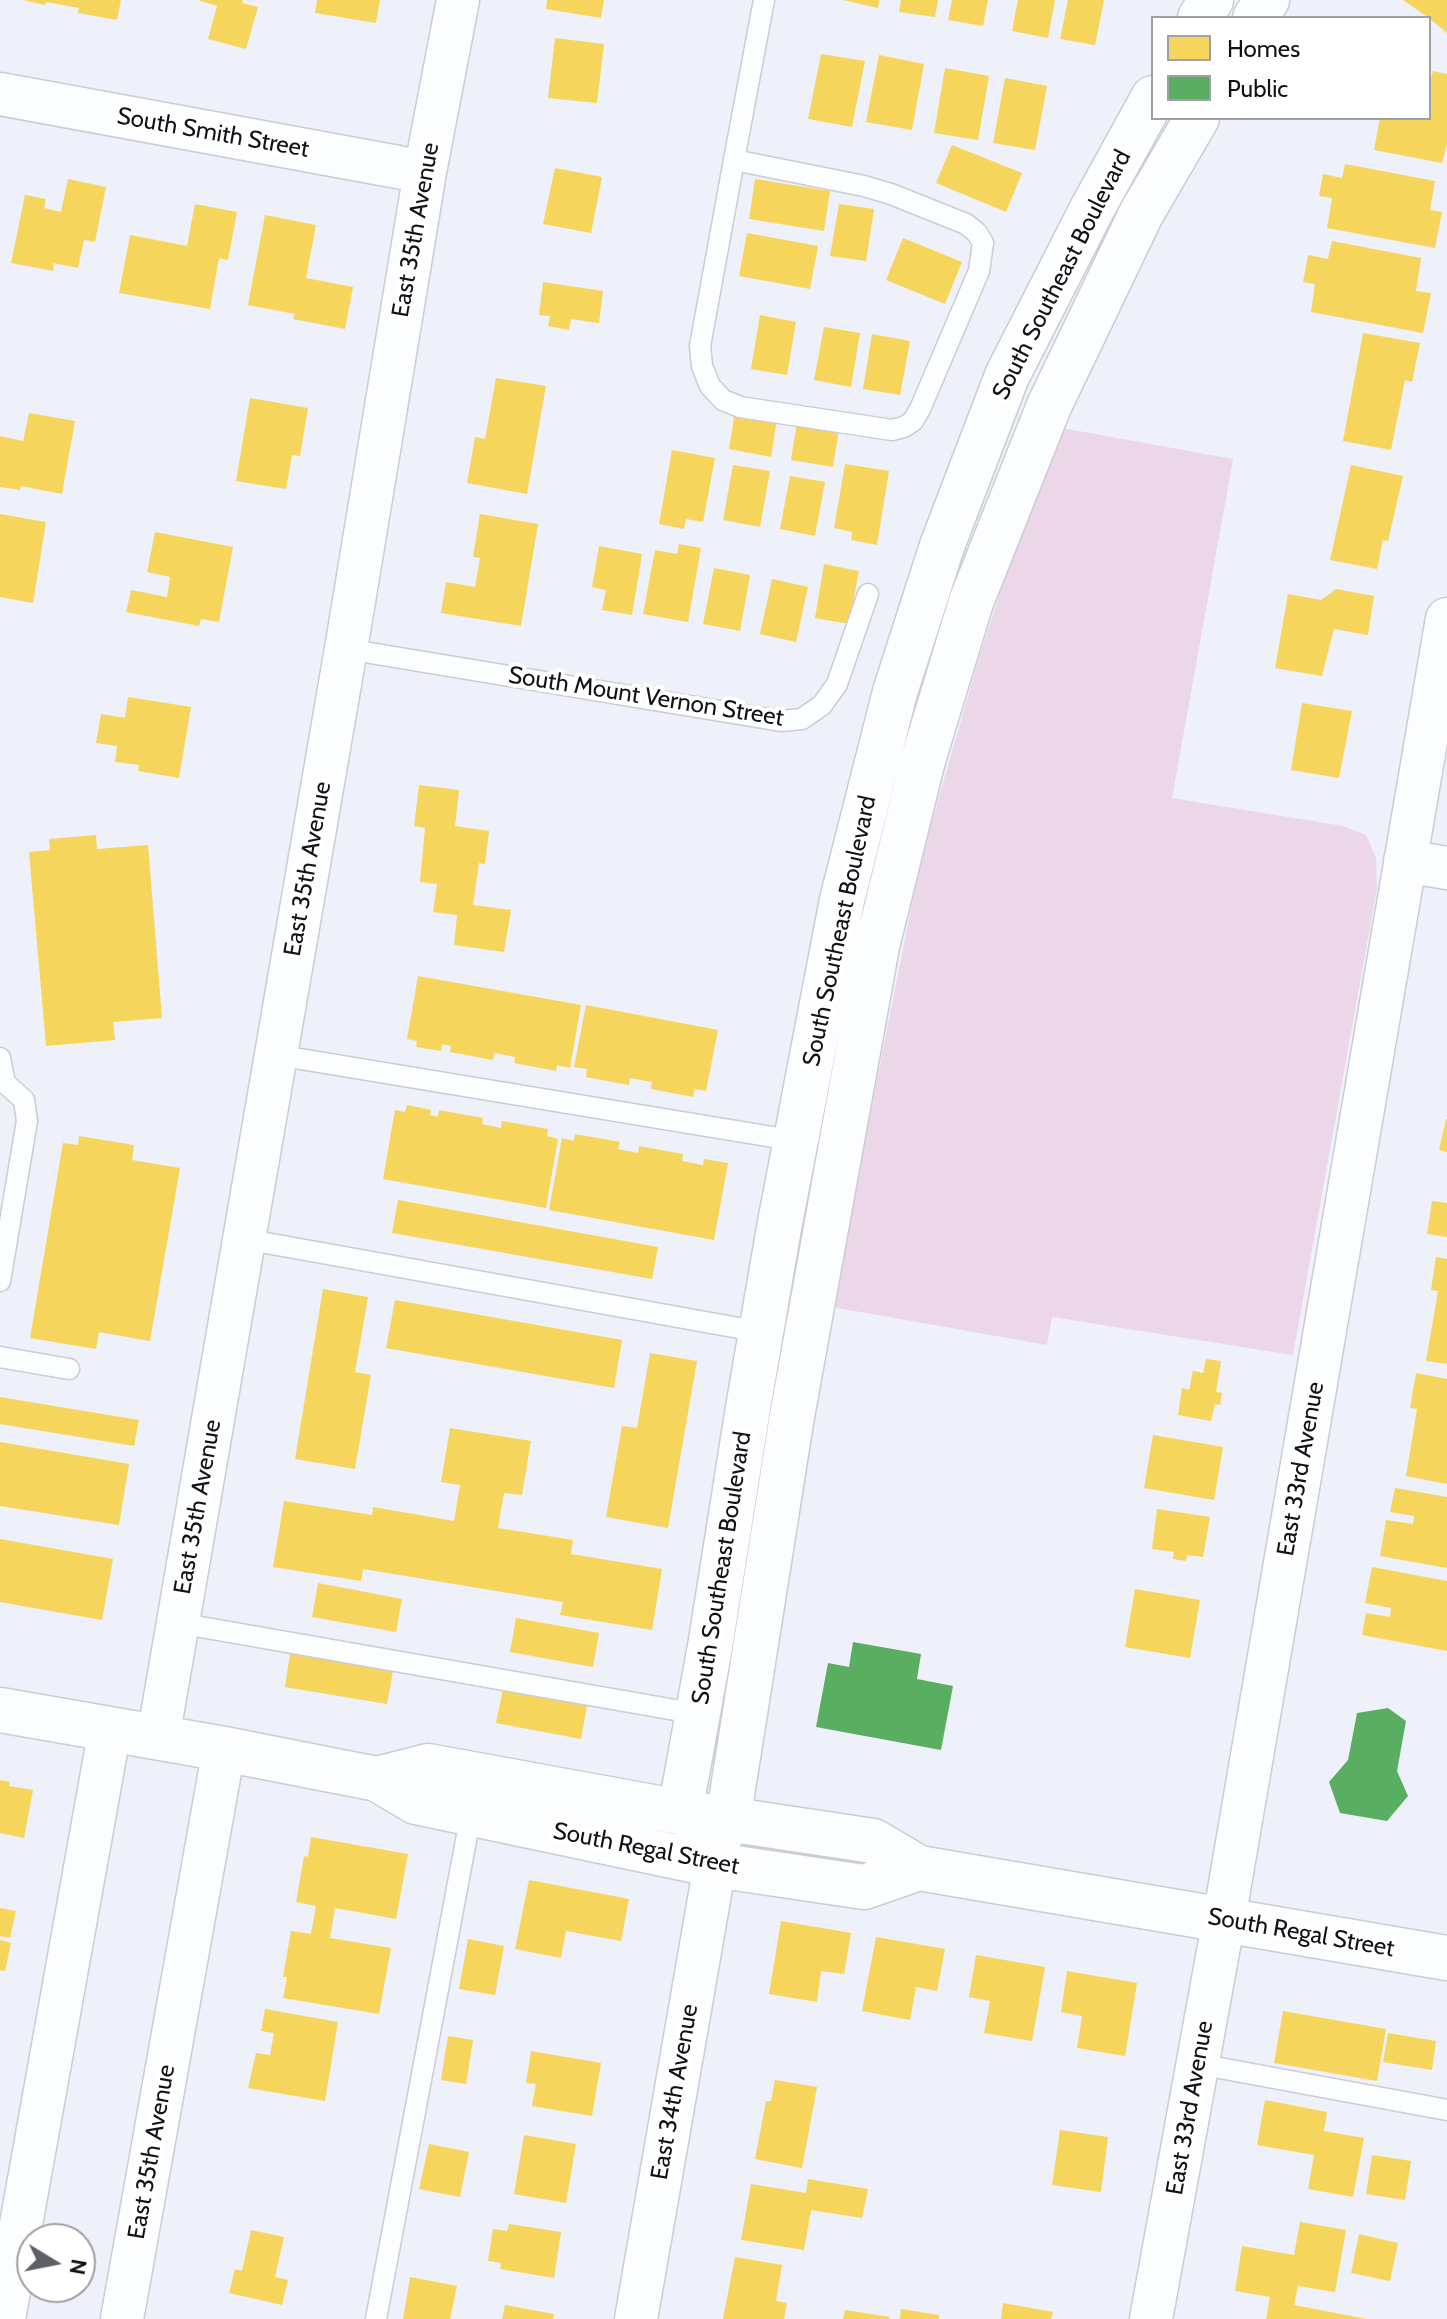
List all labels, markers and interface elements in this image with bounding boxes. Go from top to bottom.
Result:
legend [1151,16,1431,120]
text: Homes [1227,34,1300,63]
text: Public [1227,74,1288,103]
street label: South Smith Street [115,102,311,164]
street label: East 35th Avenue [386,140,446,320]
street label: South Southeast Boulevard [987,145,1137,405]
street label: South Mount Vernon Street [506,661,786,733]
street label: East 35th Avenue [278,779,338,959]
street label: South Southeast Boulevard [797,793,883,1069]
street label: East 33rd Avenue [1272,1380,1330,1558]
street label: East 35th Avenue [168,1417,228,1597]
street label: South Southeast Boulevard [686,1429,758,1707]
street label: South Regal Street [551,1817,741,1881]
street label: South Regal Street [1206,1902,1396,1964]
street label: East 34th Avenue [645,2002,705,2182]
street label: East 33rd Avenue [1161,2019,1219,2197]
street label: East 35th Avenue [122,2062,182,2242]
north arrow [16,2223,96,2303]
text: N [64,2257,93,2277]

